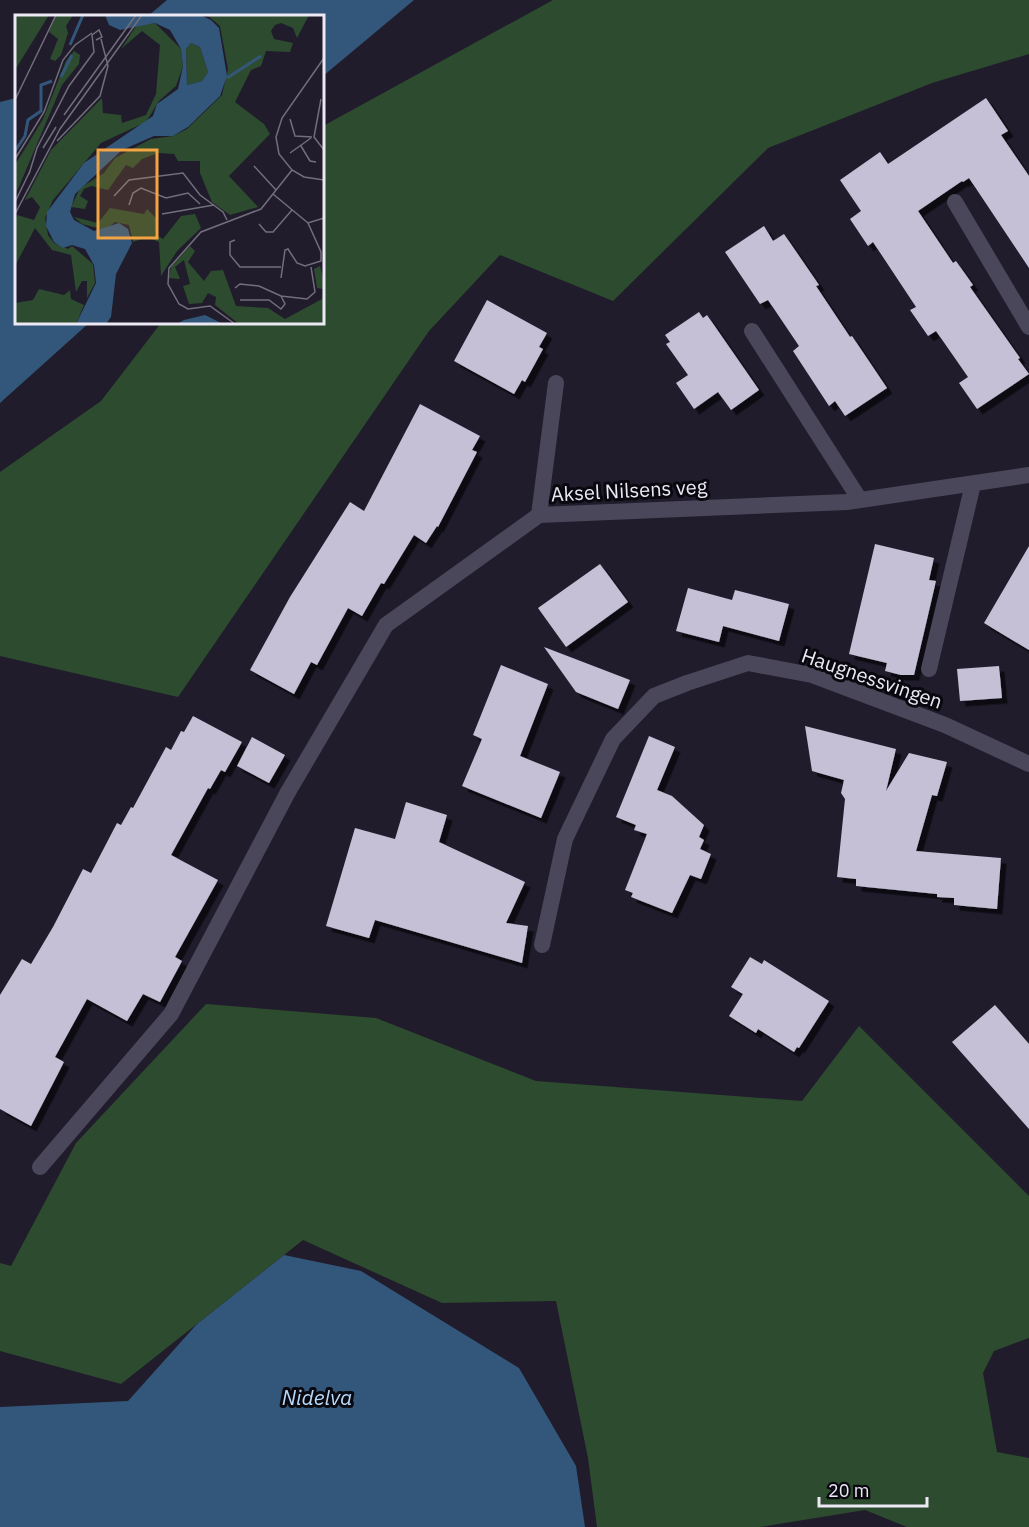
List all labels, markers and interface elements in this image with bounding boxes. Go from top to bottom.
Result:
inset map [15,15,324,324]
street label: Aksel Nilsens veg [550,472,708,508]
street label: Haugnessvingen [798,641,946,715]
water label: Nidelva [282,1383,352,1411]
scale bar [819,1470,927,1508]
text: 20 m [828,1479,870,1502]

